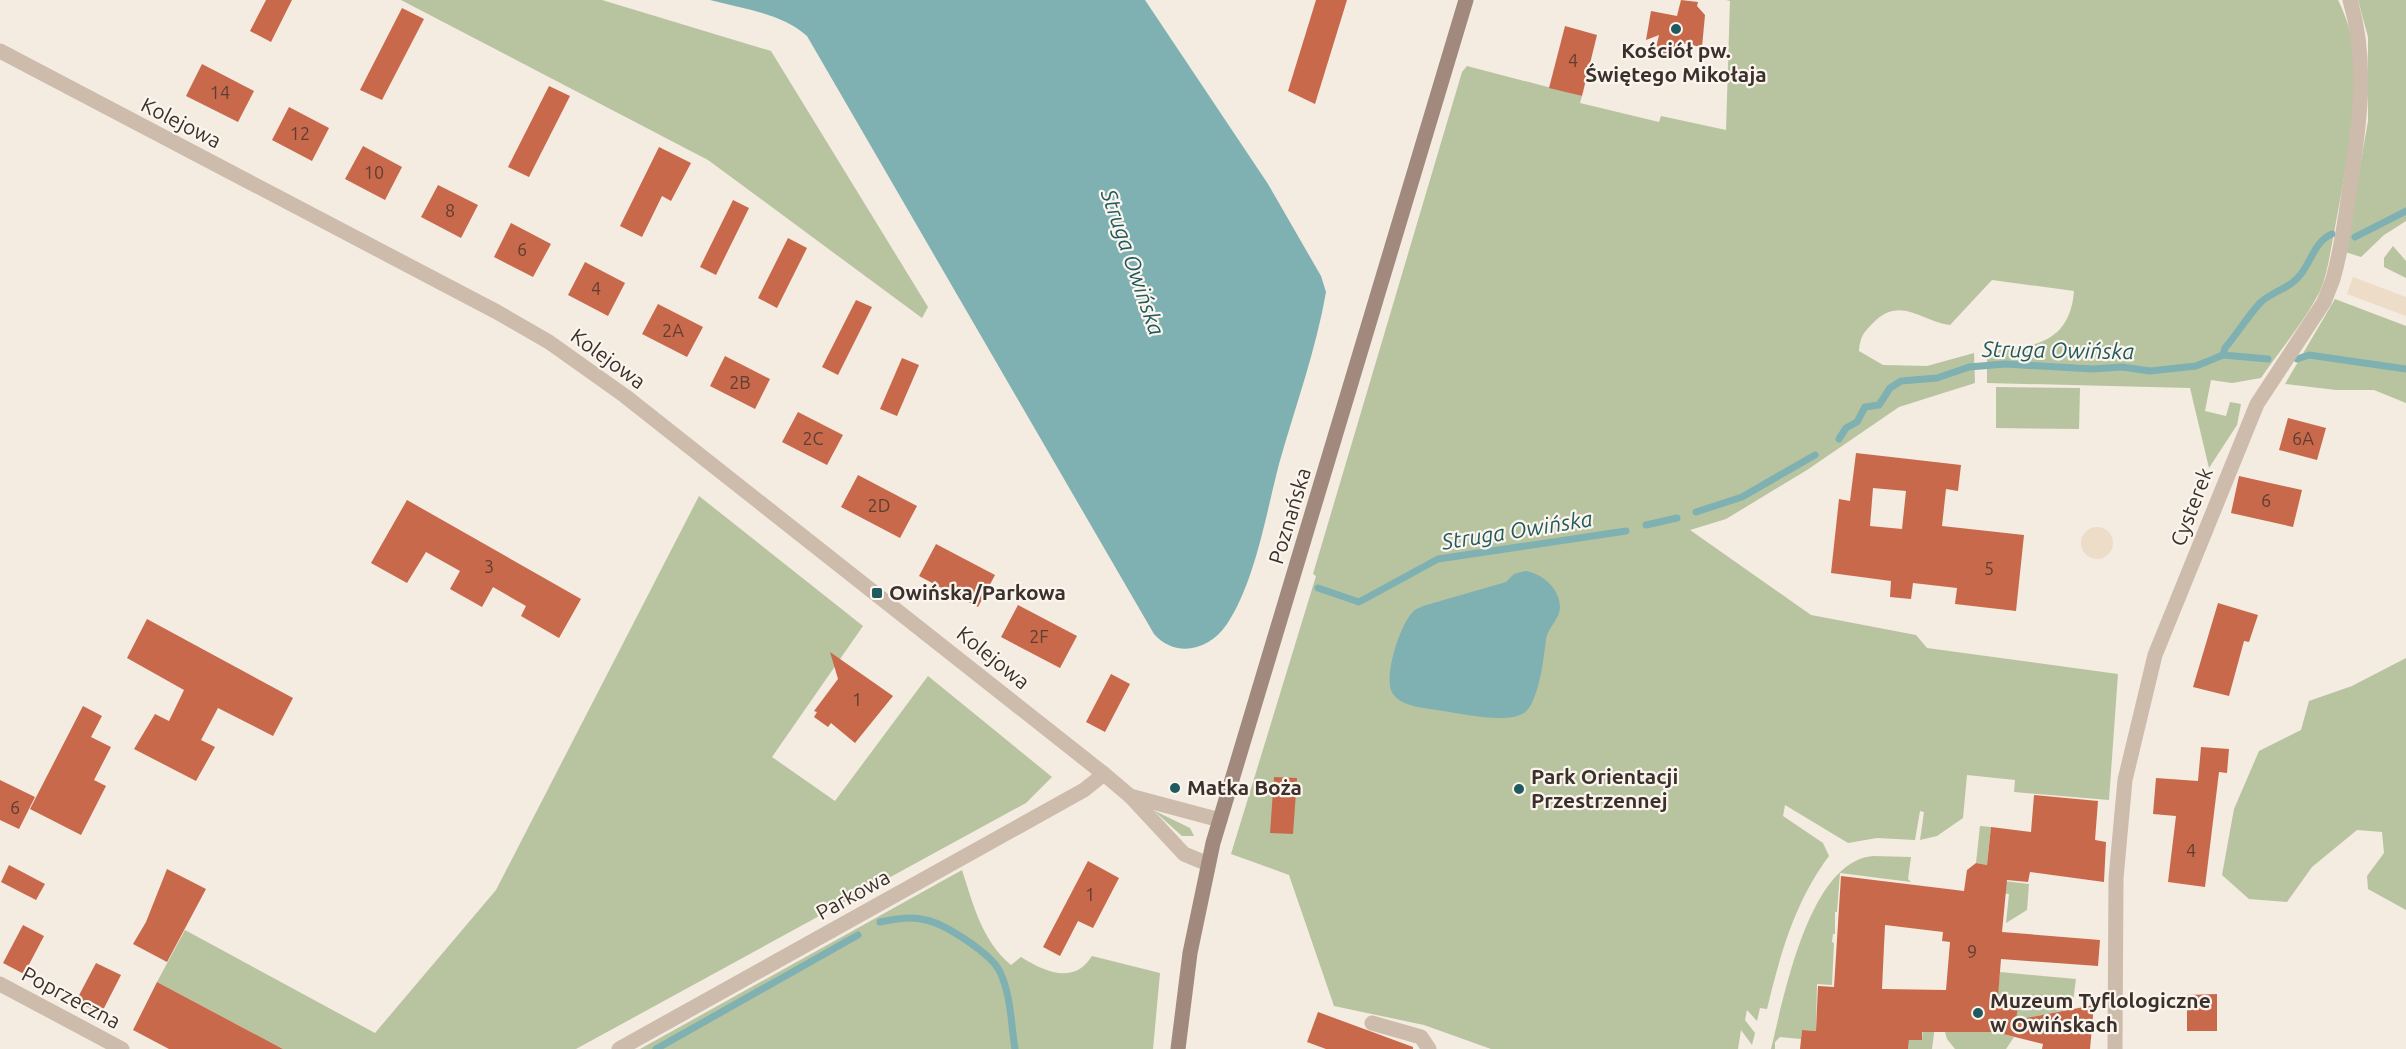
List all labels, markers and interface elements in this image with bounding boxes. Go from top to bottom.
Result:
marker: Kościół pw. Świętego Mikołaja [1669,22,1683,36]
place label: Kościół pw. Świętego Mikołaja [1585,38,1767,86]
house number: 4 [1568,50,1578,70]
house number: 14 [210,82,230,102]
street label: Kolejowa [138,92,225,152]
house number: 12 [290,123,310,143]
house number: 10 [364,162,384,182]
water label: Struga Owińska [1097,185,1170,338]
house number: 8 [445,200,455,220]
house number: 6 [517,239,527,259]
house number: 4 [591,278,601,298]
house number: 2A [662,320,684,340]
street label: Kolejowa [567,323,651,393]
water label: Struga Owińska [1981,336,2135,363]
house number: 2B [729,372,751,392]
house number: 2C [802,428,824,448]
house number: 6A [2292,428,2314,448]
street label: Cysterek [2165,464,2217,549]
street label: Poznańska [1263,465,1315,567]
house number: 6 [2261,490,2271,510]
house number: 2D [868,495,890,515]
water label: Struga Owińska [1439,505,1594,554]
house number: 3 [484,556,494,576]
house number: 5 [1984,558,1994,578]
place label: Owińska/Parkowa [889,580,1066,604]
marker: Owińska/Parkowa [870,586,884,600]
street label: Kolejowa [953,621,1035,694]
house number: 2F [1029,626,1049,646]
house number: 1 [852,689,862,709]
place label: Park Orientacji Przestrzennej [1531,764,1678,812]
place label: Matka Boża [1187,775,1302,799]
marker: Matka Boża [1168,781,1182,795]
marker: Park Orientacji Przestrzennej [1512,782,1526,796]
house number: 6 [10,797,20,817]
house number: 4 [2186,840,2196,860]
street label: Parkowa [811,864,894,924]
house number: 1 [1085,884,1095,904]
house number: 9 [1967,941,1977,961]
street label: Poprzeczna [18,961,125,1033]
place label: Muzeum Tyflologiczne w Owińskach [1990,988,2211,1036]
marker: Muzeum Tyflologiczne w Owińskach [1971,1006,1985,1020]

